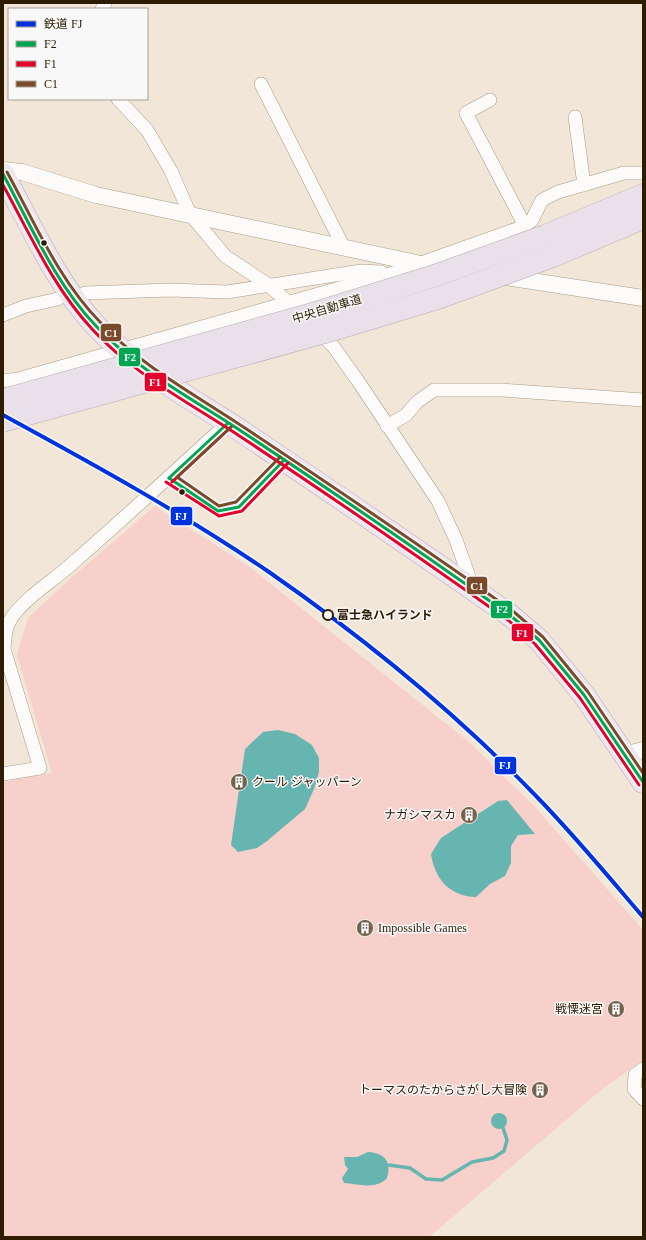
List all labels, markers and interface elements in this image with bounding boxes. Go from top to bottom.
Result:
legend [8,8,148,100]
text: 鉄道 FJ [44,17,83,31]
text: F2 [44,37,57,51]
text: F1 [44,57,57,71]
text: C1 [44,77,58,91]
unlabelled marker [39,238,49,248]
street label: 中央自動車道 [291,292,363,326]
line badge: C1 [100,323,122,342]
text: C1 [104,327,118,339]
line badge: F2 [118,347,141,367]
text: F2 [124,351,137,363]
line badge: F1 [144,372,167,392]
text: F1 [149,376,161,388]
unlabelled marker [177,487,187,497]
line badge: FJ [170,506,193,526]
text: FJ [175,510,188,522]
line badge: C1 [466,576,488,595]
text: C1 [470,580,484,592]
line badge: F2 [490,600,513,619]
text: F2 [496,603,509,615]
place label: 富士急ハイランド [337,608,433,622]
marker: 富士急ハイランド [322,609,334,621]
line badge: F1 [511,623,534,642]
text: F1 [516,627,528,639]
line badge: FJ [494,756,517,775]
text: FJ [499,759,512,771]
building icon: クール ジャッパーン [229,772,249,792]
place label: クール ジャッパーン [252,775,362,789]
building icon: ナガシマスカ [459,805,479,825]
place label: ナガシマスカ [384,808,456,822]
building icon: Impossible Games [355,918,375,938]
place label: Impossible Games [378,921,467,935]
building icon: 戦慄迷宮 [606,999,626,1019]
place label: 戦慄迷宮 [555,1002,603,1016]
building icon: トーマスのたからさがし大冒険 [530,1080,550,1100]
place label: トーマスのたからさがし大冒険 [359,1083,527,1097]

